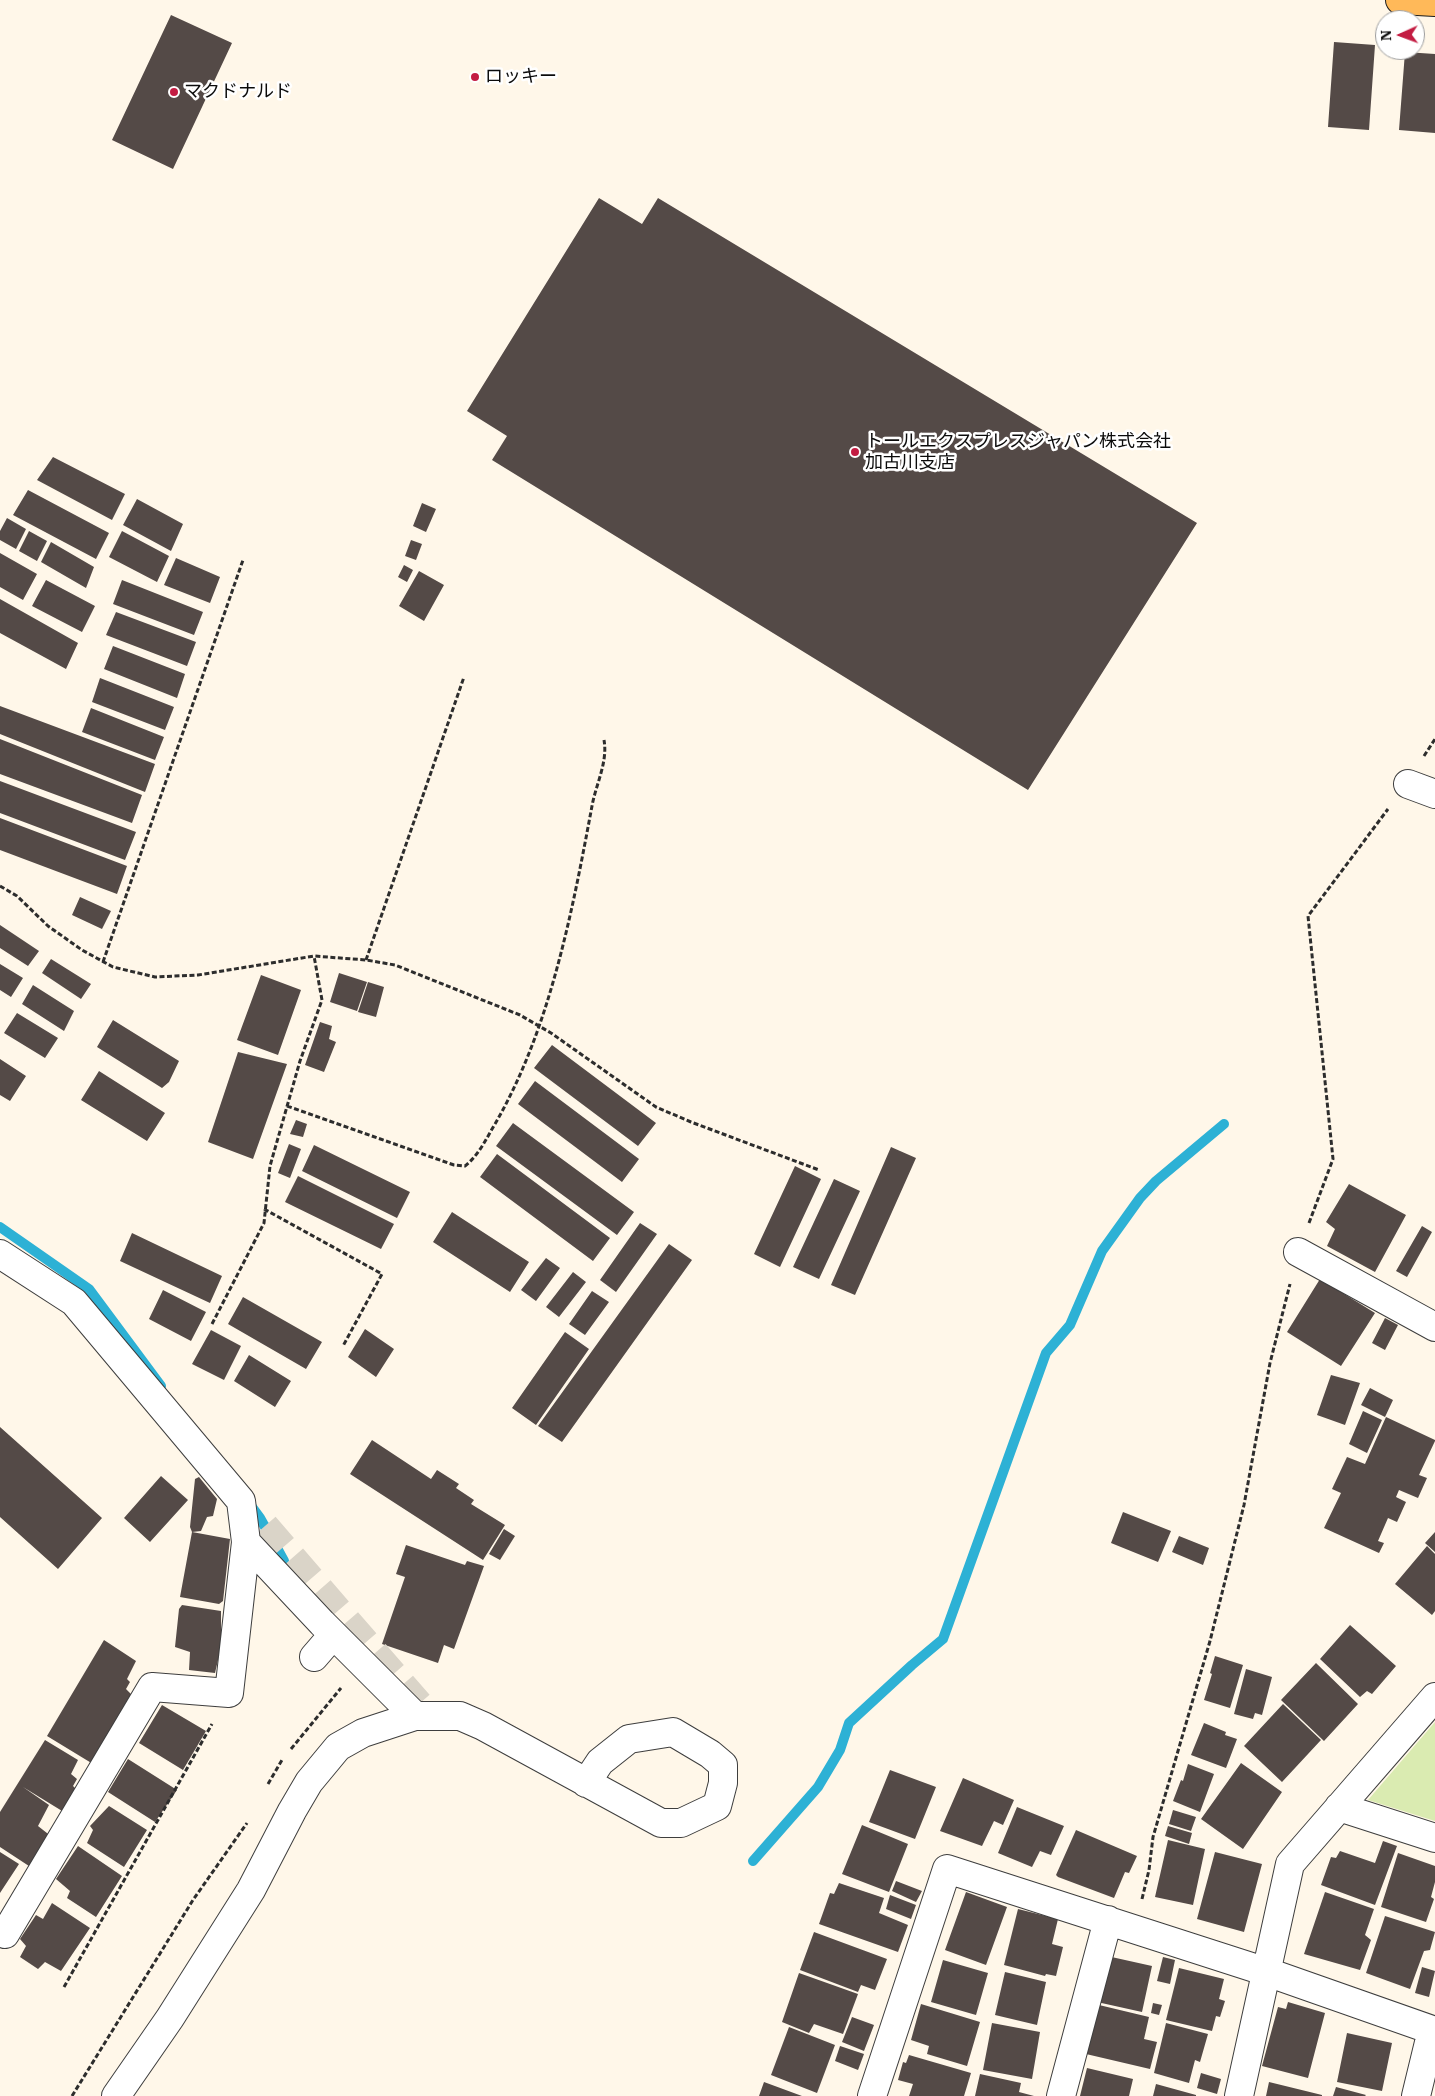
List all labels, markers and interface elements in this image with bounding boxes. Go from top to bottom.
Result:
north arrow [1375,10,1425,60]
text: N [1377,30,1395,41]
place label: ロッキー [485,66,557,88]
marker: ロッキー [469,71,481,83]
place label: マクドナルド [184,81,292,103]
marker: マクドナルド [168,86,180,98]
place label: トールエクスプレスジャパン株式会社 加古川支店 [865,431,1171,474]
marker: トールエクスプレスジャパン株式会社 加古川支店 [849,446,861,458]

